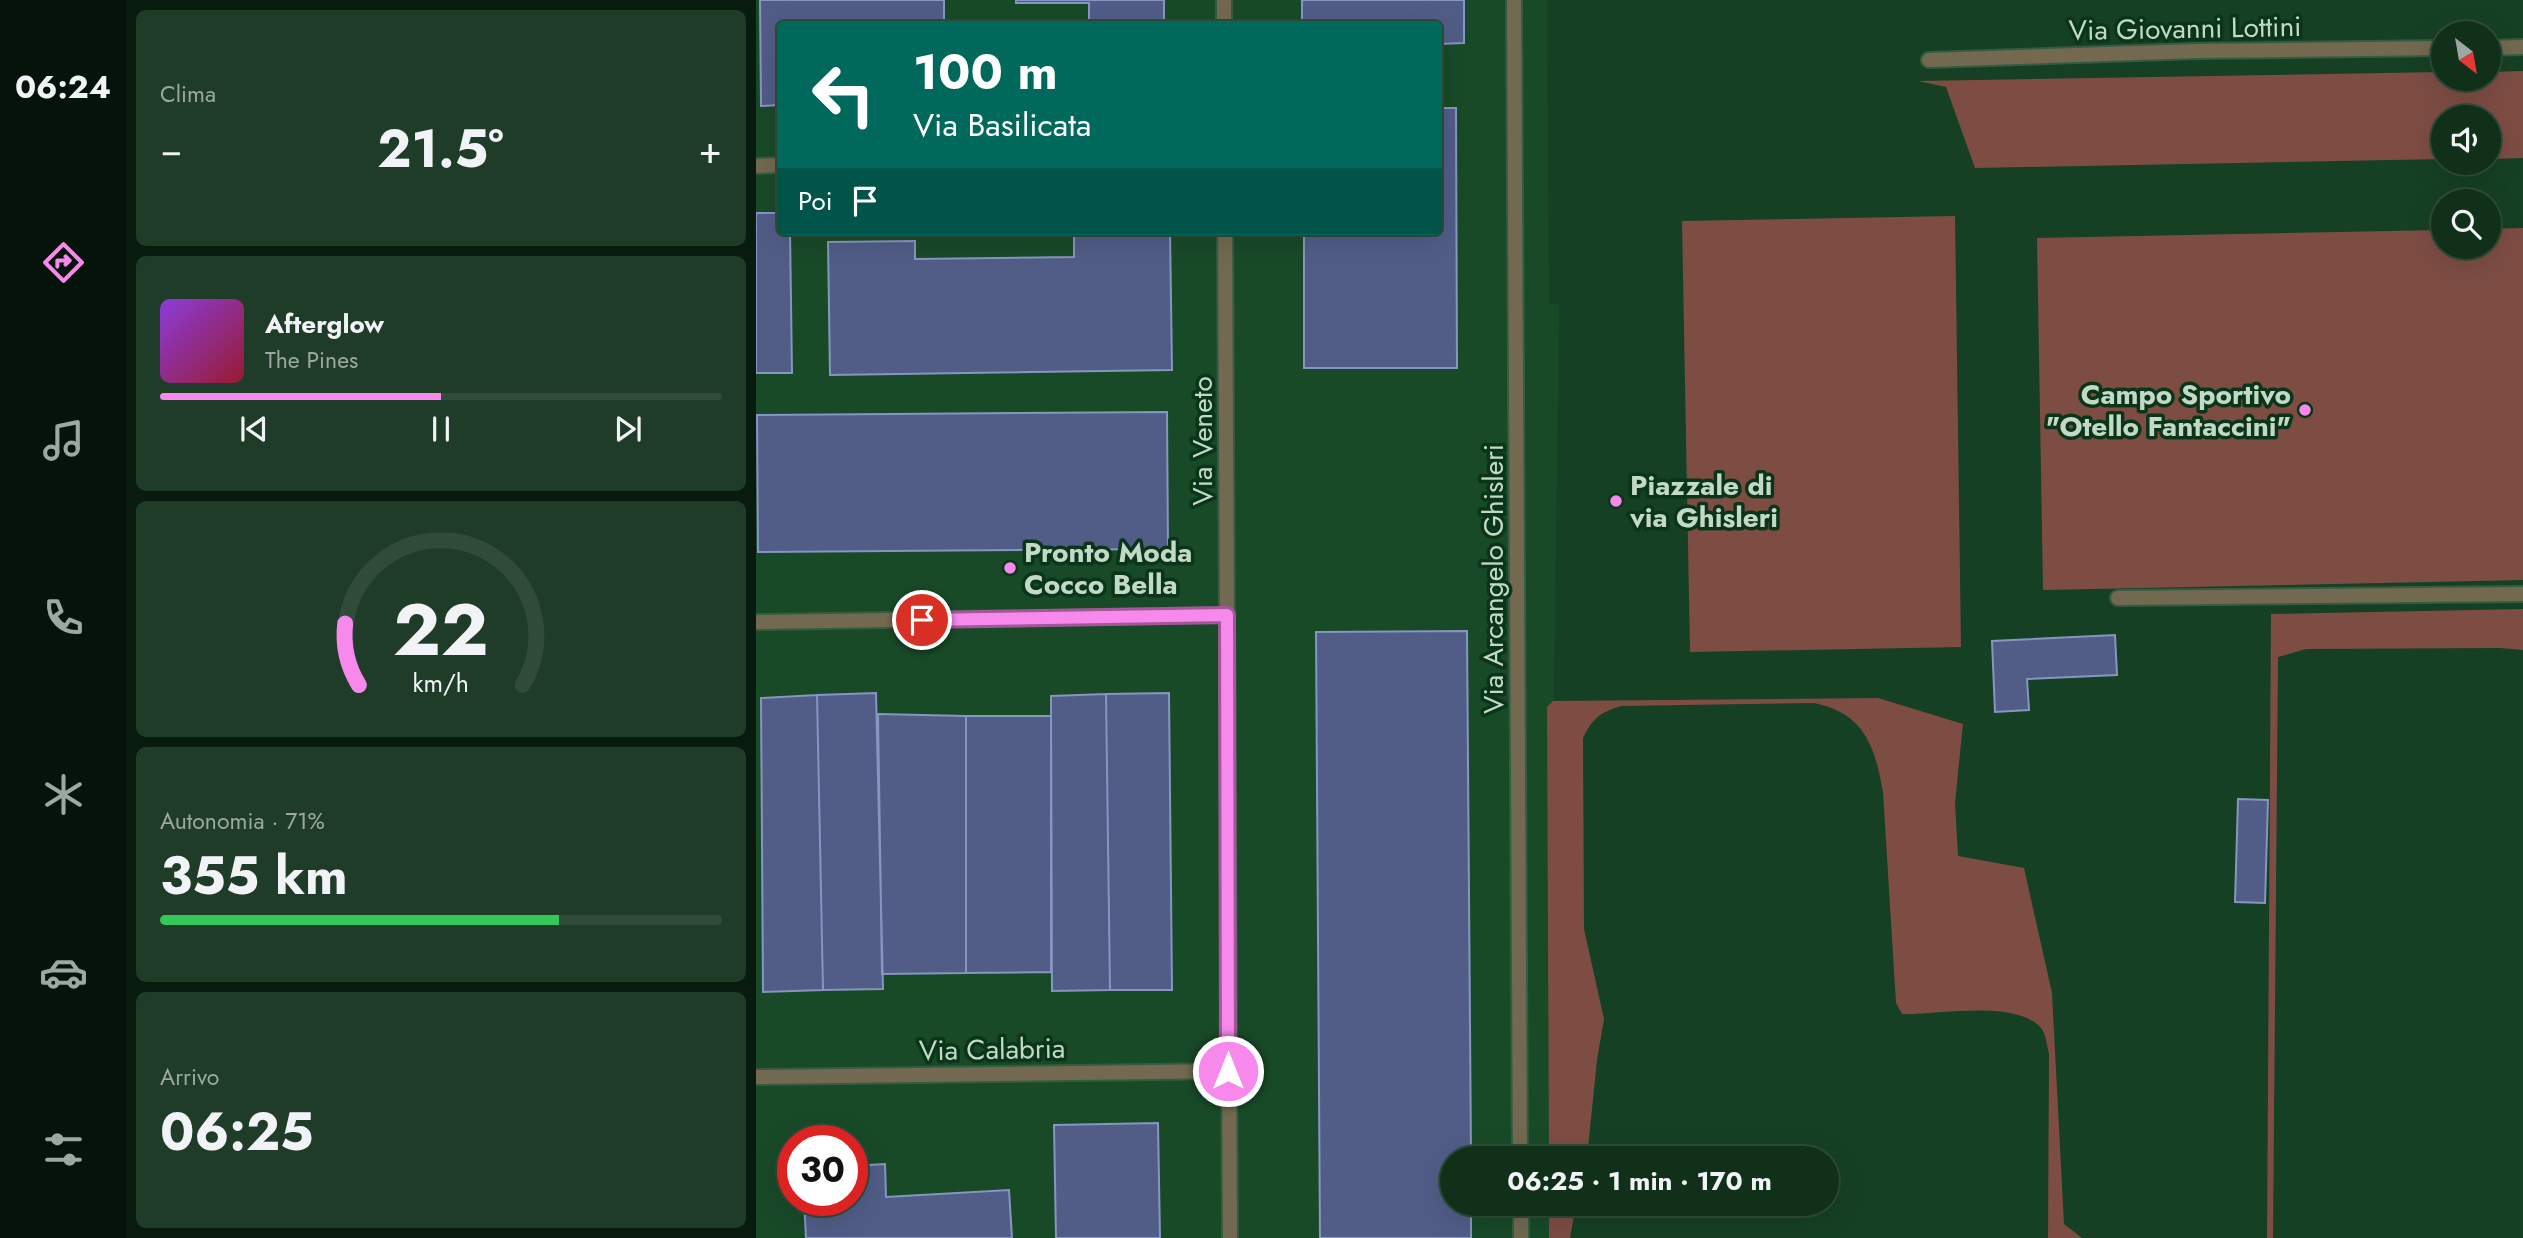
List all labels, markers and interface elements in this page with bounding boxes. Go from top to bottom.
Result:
street label: Via Giovanni Lottini [2068,6,2302,51]
north arrow [2431,21,2501,91]
map controls [2431,21,2501,259]
text: 100 m [913,37,1058,107]
icon: left [798,49,889,140]
text: 06:24 [15,64,111,110]
text: Clima [160,77,216,111]
text: Via Basilicata [913,102,1091,148]
button: sound [2431,105,2501,175]
text: 21.5° [377,111,504,187]
text: − [160,122,182,177]
text: + [699,122,722,177]
text: Poi [798,182,832,220]
icon: arrive [846,182,884,220]
button: search [2431,189,2501,259]
icon: directions [39,238,88,287]
text: Afterglow [265,305,384,343]
text: The Pines [265,343,358,377]
place label: Campo Sportivo "Otello Fantaccini" [2046,374,2291,447]
street label: Via Veneto [1182,376,1223,506]
marker: Campo Sportivo "Otello Fantaccini" [2297,402,2313,418]
icon: previous [235,410,273,448]
icon: pause [422,410,460,448]
icon: next [609,410,647,448]
icon: music [39,416,88,465]
street label: Via Arcangelo Ghisleri [1473,444,1514,714]
place label: Piazzale di via Ghisleri [1629,465,1778,538]
marker: Piazzale di via Ghisleri [1608,493,1624,509]
place label: Pronto Moda Cocco Bella [1024,532,1192,605]
marker: Pronto Moda Cocco Bella [1002,560,1018,576]
text: 22 [393,577,489,682]
pin [892,590,952,650]
icon: phone [39,593,88,642]
icon: arrive [903,601,941,639]
text: km/h [413,665,469,701]
icon: climate [39,770,88,819]
text: Autonomia · 71% [160,804,325,838]
text: 355 km [160,838,348,914]
icon: car [39,948,88,997]
street label: Via Calabria [918,1028,1066,1071]
position arrow [1191,1034,1265,1108]
text: Arrivo [160,1060,219,1094]
text: 06:25 [160,1094,314,1170]
icon: filters [39,1125,88,1174]
speed limit sign: 30 [777,1125,868,1216]
text: 06:25 · 1 min · 170 m [1507,1162,1772,1200]

